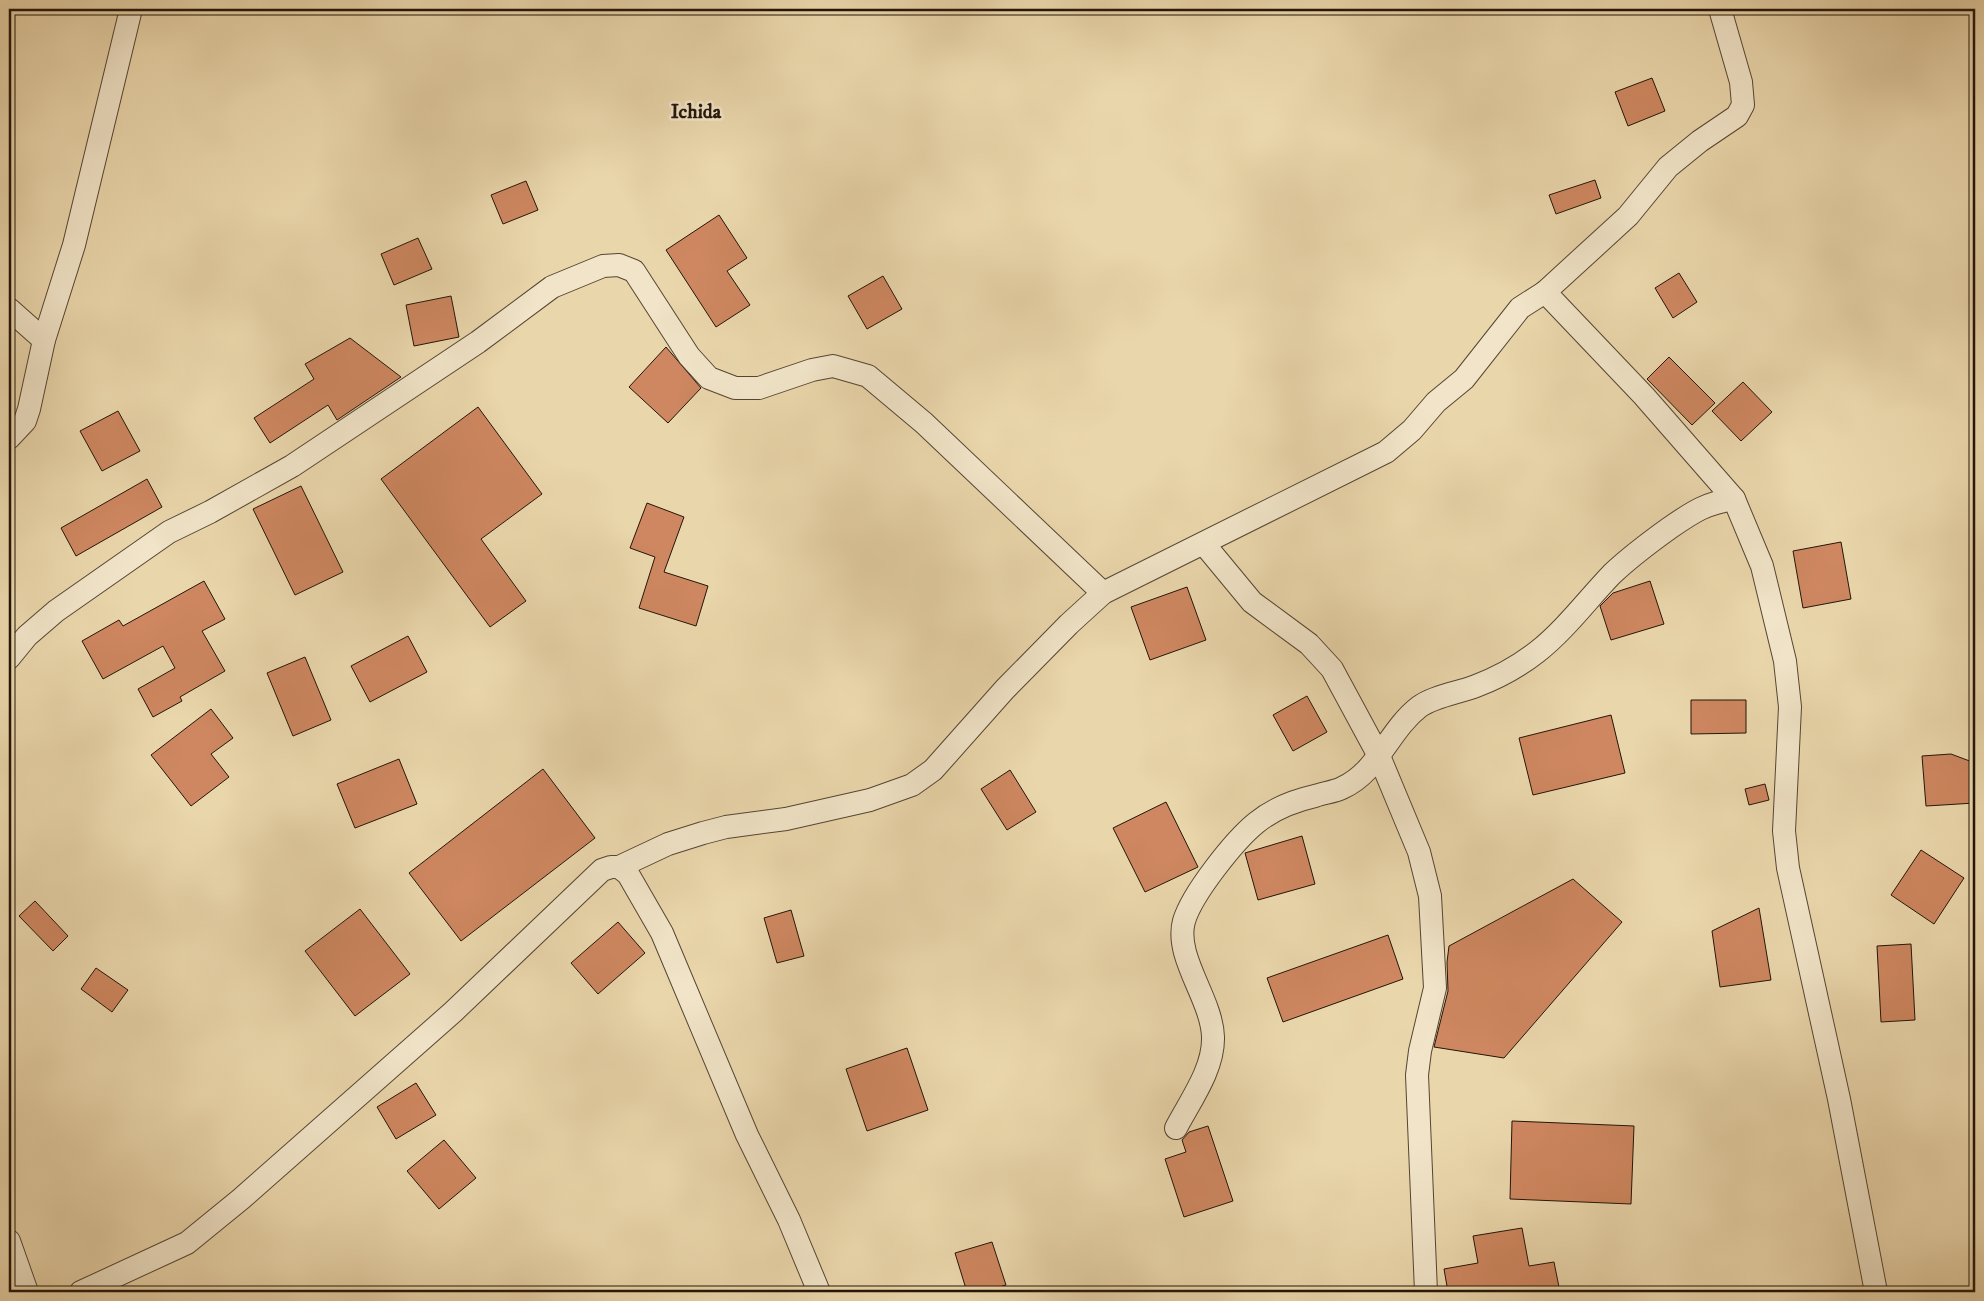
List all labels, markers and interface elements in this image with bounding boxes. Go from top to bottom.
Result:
district label: Ichida [671,100,722,125]

